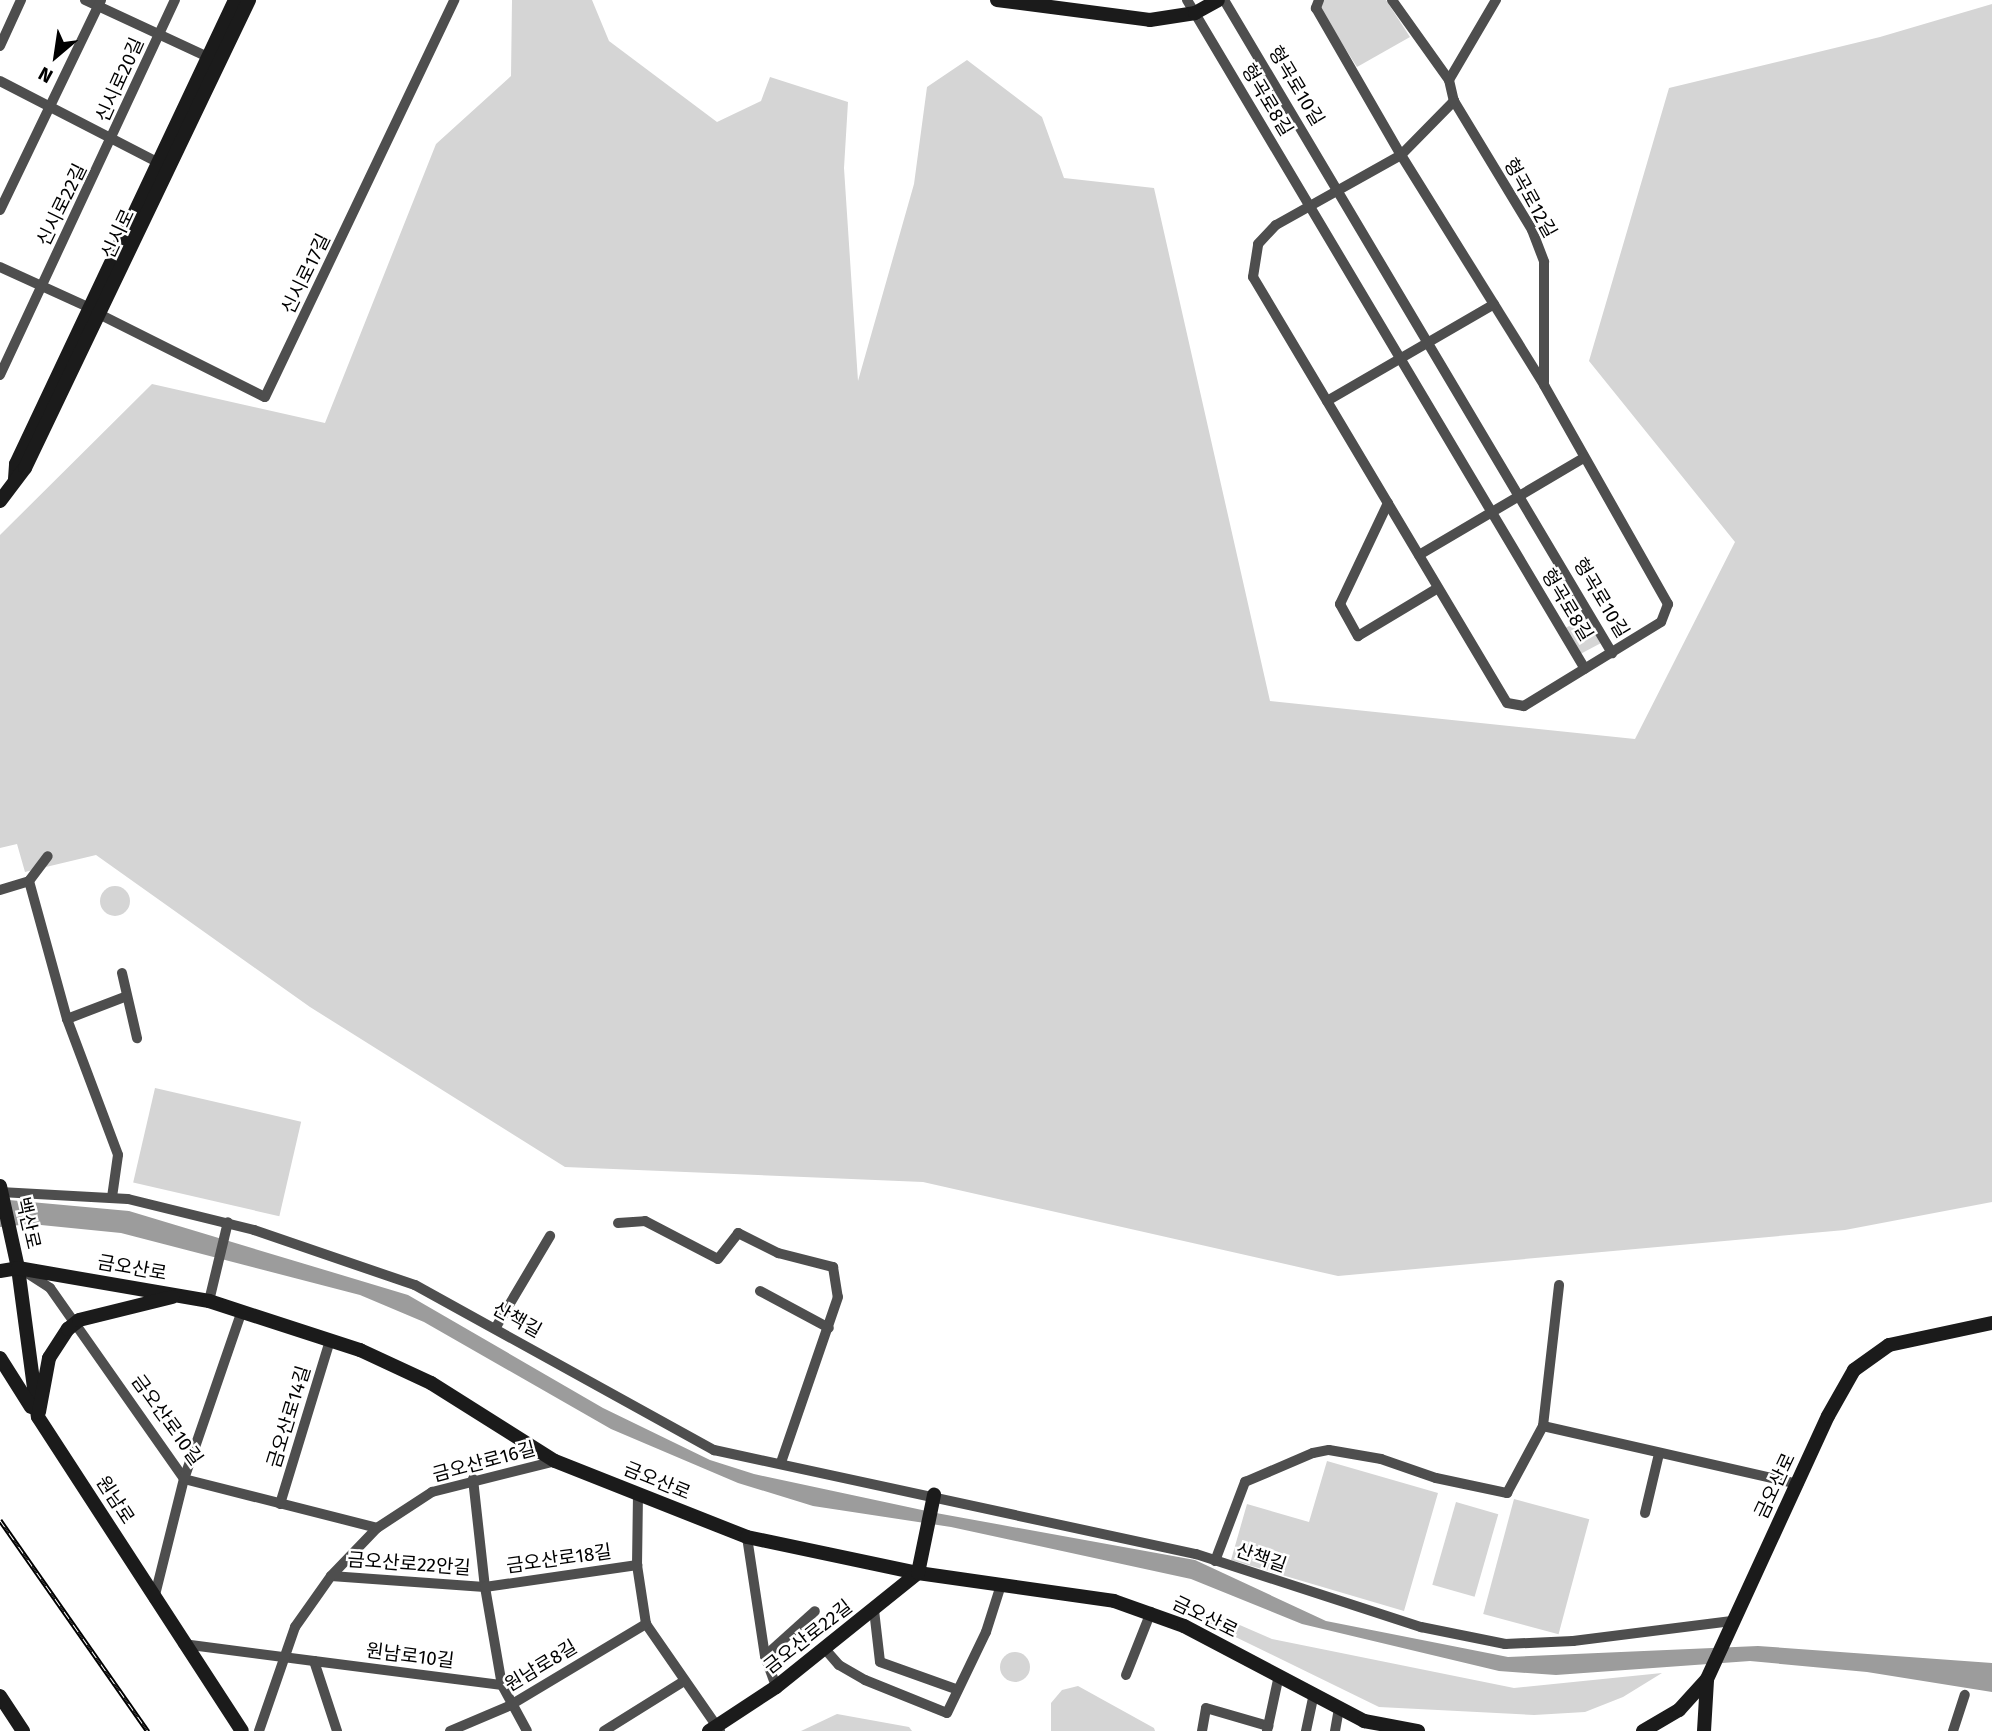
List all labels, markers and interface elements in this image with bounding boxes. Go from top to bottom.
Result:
north arrow [21,21,91,91]
street label: 신시로20길 [91,34,149,126]
street label: 형곡로10길 [1263,42,1329,130]
street label: 형곡로8길 [1237,60,1297,140]
text: N [34,62,57,88]
street label: 형곡로12길 [1499,154,1561,242]
street label: 신시로22길 [32,160,92,250]
street label: 신시로 [97,205,139,263]
street label: 신시로17길 [277,230,335,318]
street label: 형곡로10길 [1568,554,1634,642]
street label: 형곡로8길 [1537,565,1597,645]
street label: 백산로 [11,1195,45,1251]
street label: 금오산로 [96,1251,168,1285]
street label: 산책길 [489,1297,545,1343]
street label: 금오산로14길 [263,1363,315,1471]
street label: 금오산로10길 [127,1370,207,1470]
street label: 금오산로16길 [430,1437,538,1487]
street label: 금오산로 [1750,1449,1800,1523]
street label: 금오산로 [620,1457,694,1505]
street label: 원남로 [91,1472,139,1528]
street label: 산책길 [1232,1539,1290,1577]
street label: 금오산로18길 [505,1540,613,1578]
street label: 금오산로22안길 [347,1548,471,1580]
street label: 금오산로 [1169,1591,1241,1643]
street label: 금오산로22길 [759,1595,857,1679]
street label: 원남로8길 [501,1636,581,1696]
street label: 원남로10길 [365,1639,455,1673]

